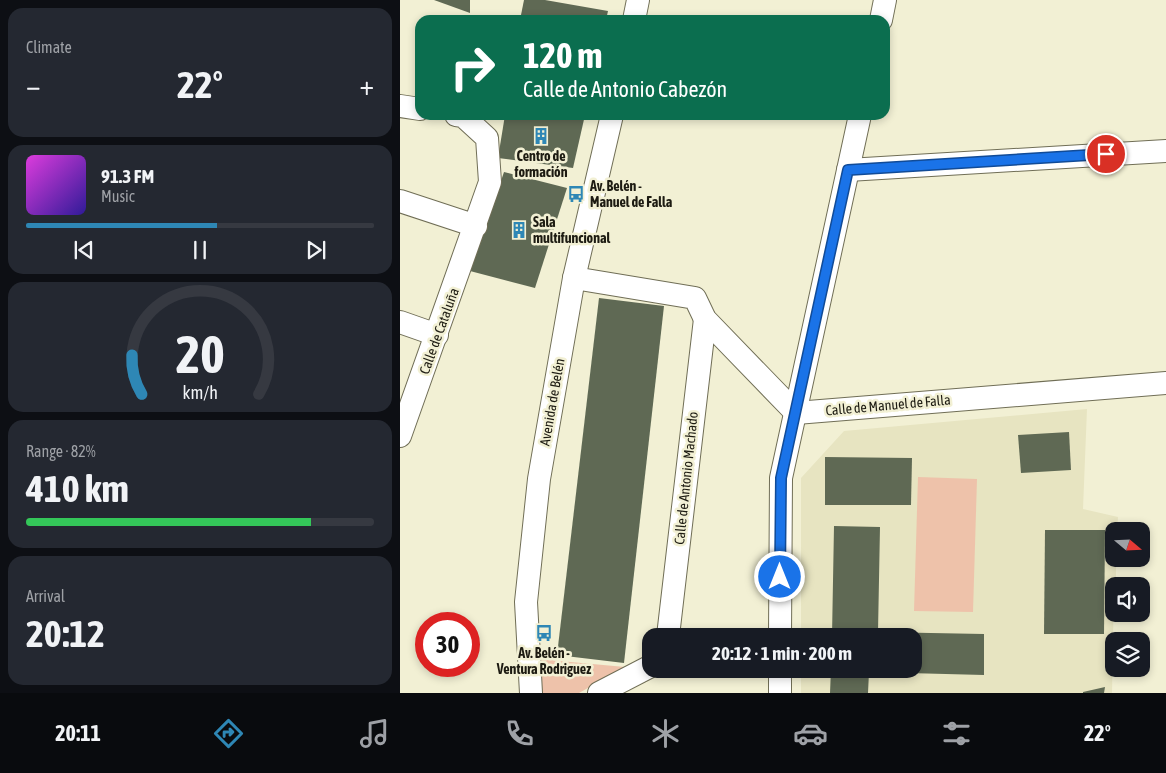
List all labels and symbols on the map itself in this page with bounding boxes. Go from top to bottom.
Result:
building icon: Centro de formación [531,126,551,146]
pin [1085,133,1127,175]
place label: Centro de formación [514,148,568,180]
place label: Av. Belén - Manuel de Falla [589,178,673,210]
bus stop icon: Av. Belén - Manuel de Falla [566,184,586,204]
place label: Sala multifuncional [533,214,610,246]
building icon: Sala multifuncional [509,220,529,240]
street label: Calle de Cataluña [416,286,462,376]
street label: Avenida de Belén [536,357,568,447]
street label: Calle de Manuel de Falla [825,392,951,418]
street label: Calle de Antonio Machado [671,411,701,545]
north arrow [1105,522,1150,568]
position arrow [753,550,805,602]
speed limit sign: 30 [415,612,480,677]
bus stop icon: Av. Belén - Ventura Rodriguez [534,623,554,643]
place label: Av. Belén - Ventura Rodriguez [496,645,591,677]

